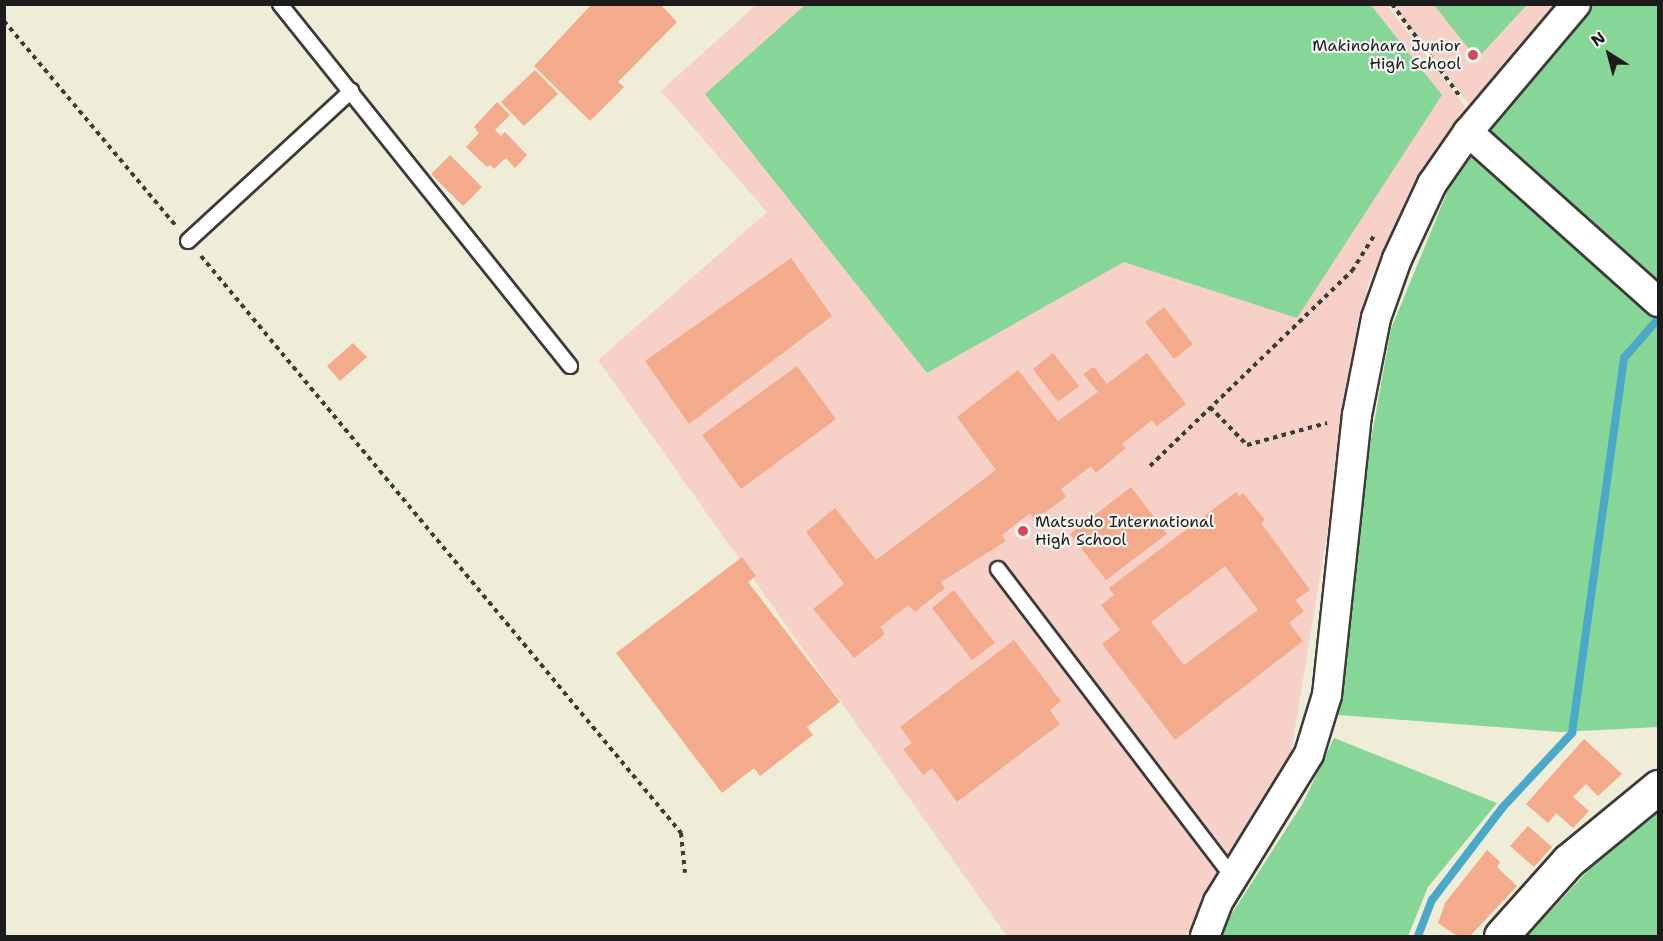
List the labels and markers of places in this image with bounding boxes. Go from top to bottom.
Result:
place label: Makinohara Junior High School [1312,36,1461,74]
marker: Makinohara Junior High School [1466,48,1480,62]
place label: Matsudo International High School [1035,512,1214,550]
marker: Matsudo International High School [1016,524,1030,538]

